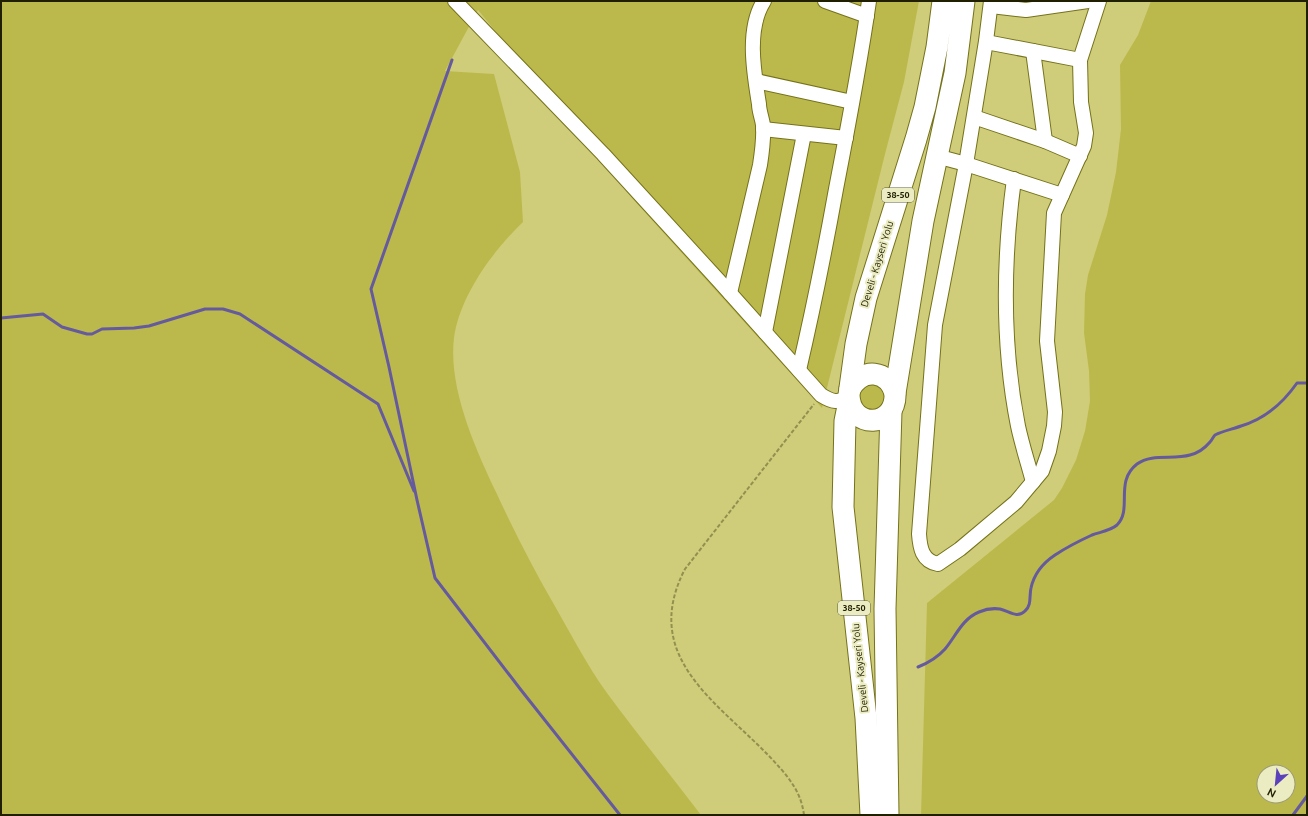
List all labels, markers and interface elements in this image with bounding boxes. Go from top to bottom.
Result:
road number: 38-50 [882,188,914,202]
street label: Develi - Kayseri Yolu [859,220,895,308]
road number: 38-50 [838,601,870,615]
street label: Develi - Kayseri Yolu [850,623,870,713]
north arrow [1256,764,1296,804]
text: N [1265,786,1278,800]

